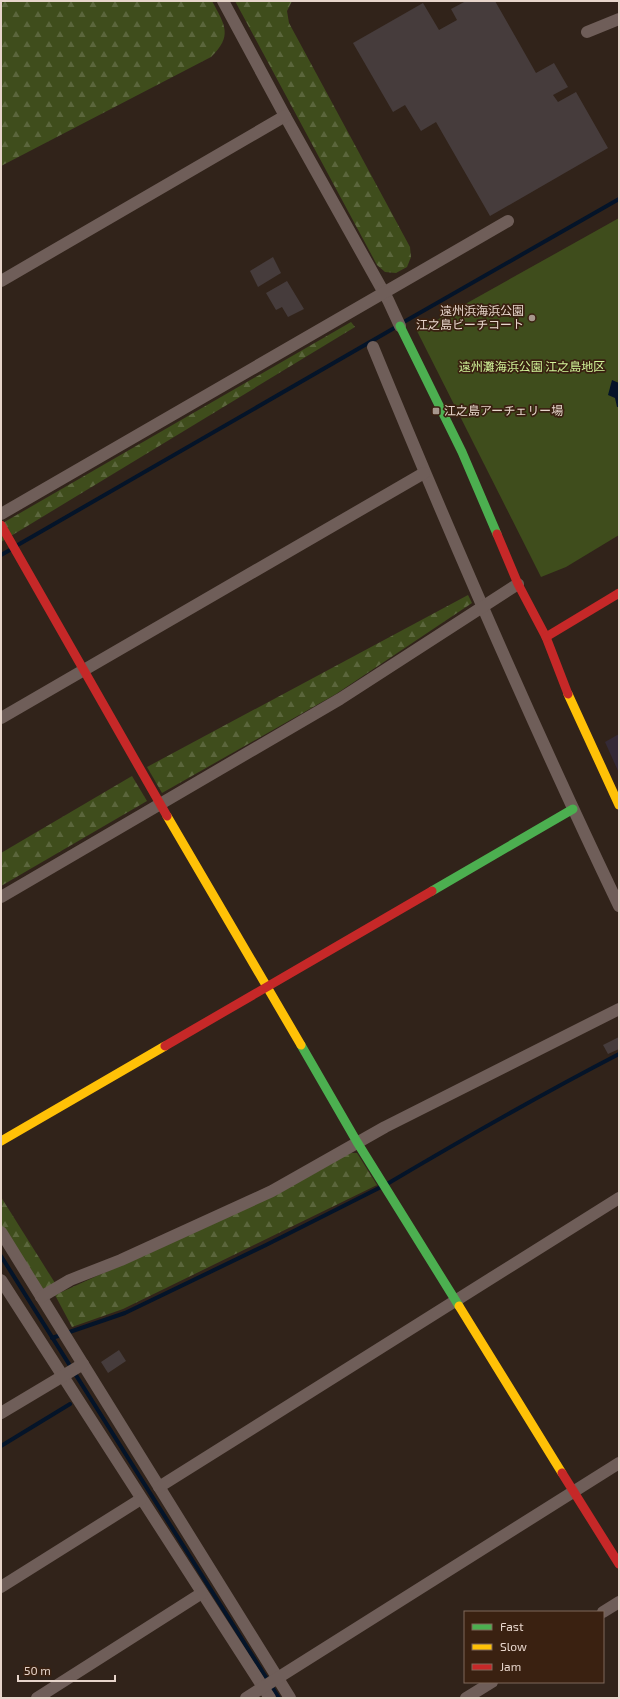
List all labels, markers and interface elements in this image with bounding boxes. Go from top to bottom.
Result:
place label: 遠州浜海浜公園 江之島ビーチコート [416,303,524,331]
marker: 遠州浜海浜公園 江之島ビーチコート [527,313,537,323]
park label: 遠州灘海浜公園 江之島地区 [459,359,605,373]
place label: 江之島アーチェリー場 [444,403,563,417]
marker: 江之島アーチェリー場 [431,406,441,416]
legend [464,1611,604,1683]
text: Fast [500,1619,524,1633]
text: Slow [500,1639,527,1653]
scale bar [18,1657,115,1683]
text: Jam [500,1659,521,1673]
text: 50 m [24,1663,51,1677]

